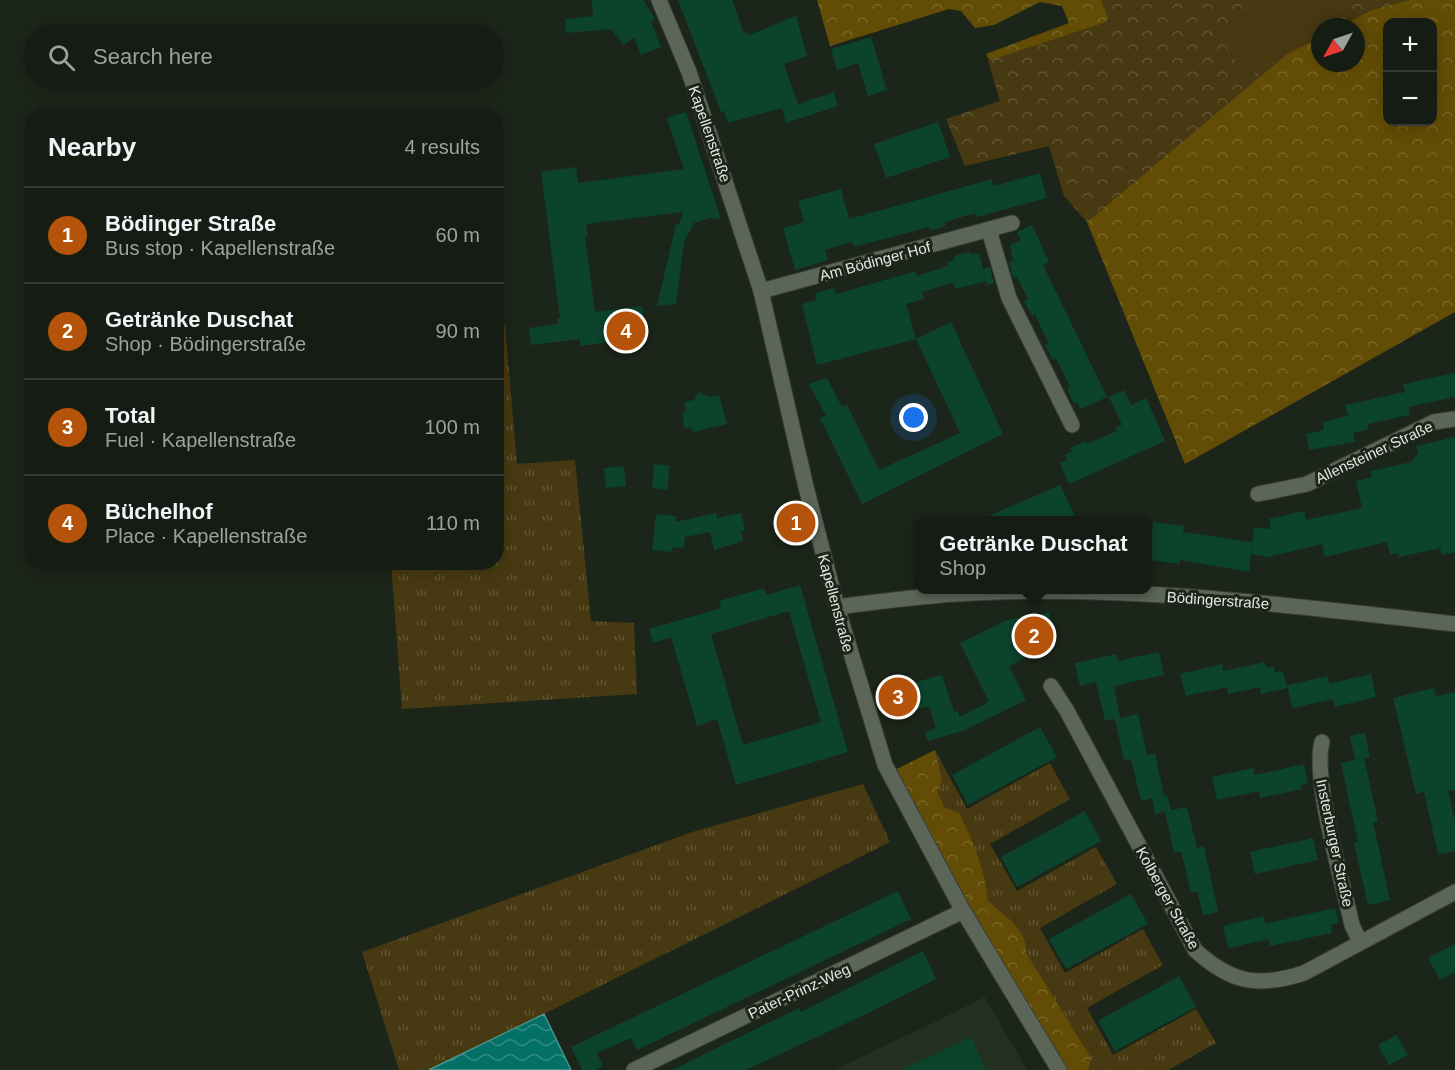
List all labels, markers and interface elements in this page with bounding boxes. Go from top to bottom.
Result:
north arrow [1311,18,1365,72]
map controls [1383,18,1437,126]
button: + [1383,18,1437,72]
search box [24,24,504,90]
icon: search [45,41,78,74]
text: Search here [93,44,213,69]
button: − [1383,72,1437,126]
street label: Kapellenstraße [686,84,734,184]
text: Nearby [48,132,136,162]
text: 4 results [404,136,480,158]
text: Bödinger Straße [105,211,276,236]
text: 1 [62,224,73,246]
text: 60 m [436,224,480,246]
text: Bus stop · Kapellenstraße [105,237,335,259]
street label: Am Bödinger Hof [818,238,933,284]
text: Getränke Duschat [105,307,293,332]
pin: 4 [606,308,646,354]
text: 2 [62,320,73,342]
text: 90 m [436,320,480,342]
text: Shop · Bödingerstraße [105,333,306,355]
text: Total [105,403,156,428]
your location [899,403,928,432]
text: 3 [62,416,73,438]
text: 100 m [424,416,480,438]
street label: Allensteiner Straße [1313,417,1435,487]
text: Fuel · Kapellenstraße [105,429,296,451]
text: Büchelhof [105,499,213,524]
pin: 1 [776,500,816,546]
text: 4 [62,512,73,534]
text: 110 m [426,512,480,534]
popup [915,516,1152,594]
text: Place · Kapellenstraße [105,525,307,547]
text: Getränke Duschat [939,531,1128,556]
street label: Kapellenstraße [815,552,857,654]
text: Shop [939,557,986,579]
street label: Bödingerstraße [1166,588,1270,612]
pin: 2 [1014,614,1054,658]
pin: 3 [878,674,918,720]
street label: Insterburger Straße [1313,778,1357,908]
street label: Kolberger Straße [1133,844,1203,952]
street label: Pater-Prinz-Weg [745,960,853,1022]

